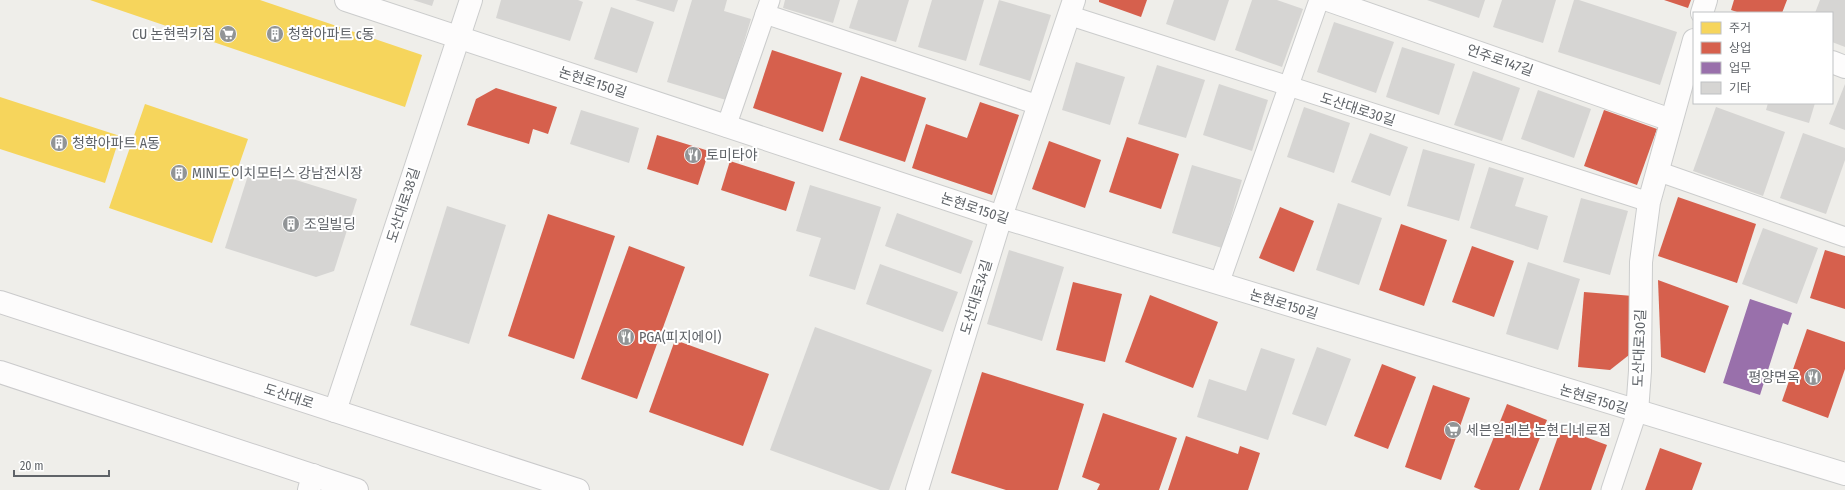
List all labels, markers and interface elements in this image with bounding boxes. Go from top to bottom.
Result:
legend [1693,12,1833,104]
text: 주거 [1729,21,1751,35]
supermarket icon: CU 논현럭키점 [218,24,238,44]
building icon: 청학아파트 c동 [265,24,285,44]
place label: CU 논현럭키점 [132,26,215,43]
place label: 청학아파트 c동 [288,26,375,43]
street label: 언주로147길 [1464,41,1535,80]
text: 상업 [1729,41,1751,55]
text: 업무 [1729,61,1751,75]
street label: 논현로150길 [557,63,629,101]
text: 기타 [1729,81,1751,95]
street label: 도산대로30길 [1318,89,1398,130]
building icon: 청학아파트 A동 [49,133,69,153]
place label: 청학아파트 A동 [72,135,160,152]
restaurant icon: 토미타야 [683,145,703,165]
place label: 토미타야 [706,147,758,164]
building icon: MINI도이치모터스 강남전시장 [169,163,189,183]
place label: MINI도이치모터스 강남전시장 [192,165,363,182]
street label: 도산대로38길 [383,166,424,245]
street label: 논현로150길 [939,189,1011,227]
building icon: 조일빌딩 [281,214,301,234]
place label: 조일빌딩 [304,216,356,233]
street label: 도산대로34길 [957,258,996,337]
street label: 논현로150길 [1248,286,1320,323]
street label: 도산대로30길 [1630,309,1649,387]
restaurant icon: PGA(피지에이) [616,327,636,347]
place label: PGA(피지에이) [639,329,722,346]
restaurant icon: 평양면옥 [1803,367,1823,387]
place label: 평양면옥 [1748,369,1800,386]
street label: 도산대로 [262,380,316,413]
street label: 논현로150길 [1558,381,1630,418]
supermarket icon: 세븐일레븐 논현디네로점 [1443,420,1463,440]
place label: 세븐일레븐 논현디네로점 [1466,422,1611,439]
scale bar [14,452,109,478]
text: 20 m [20,459,44,473]

